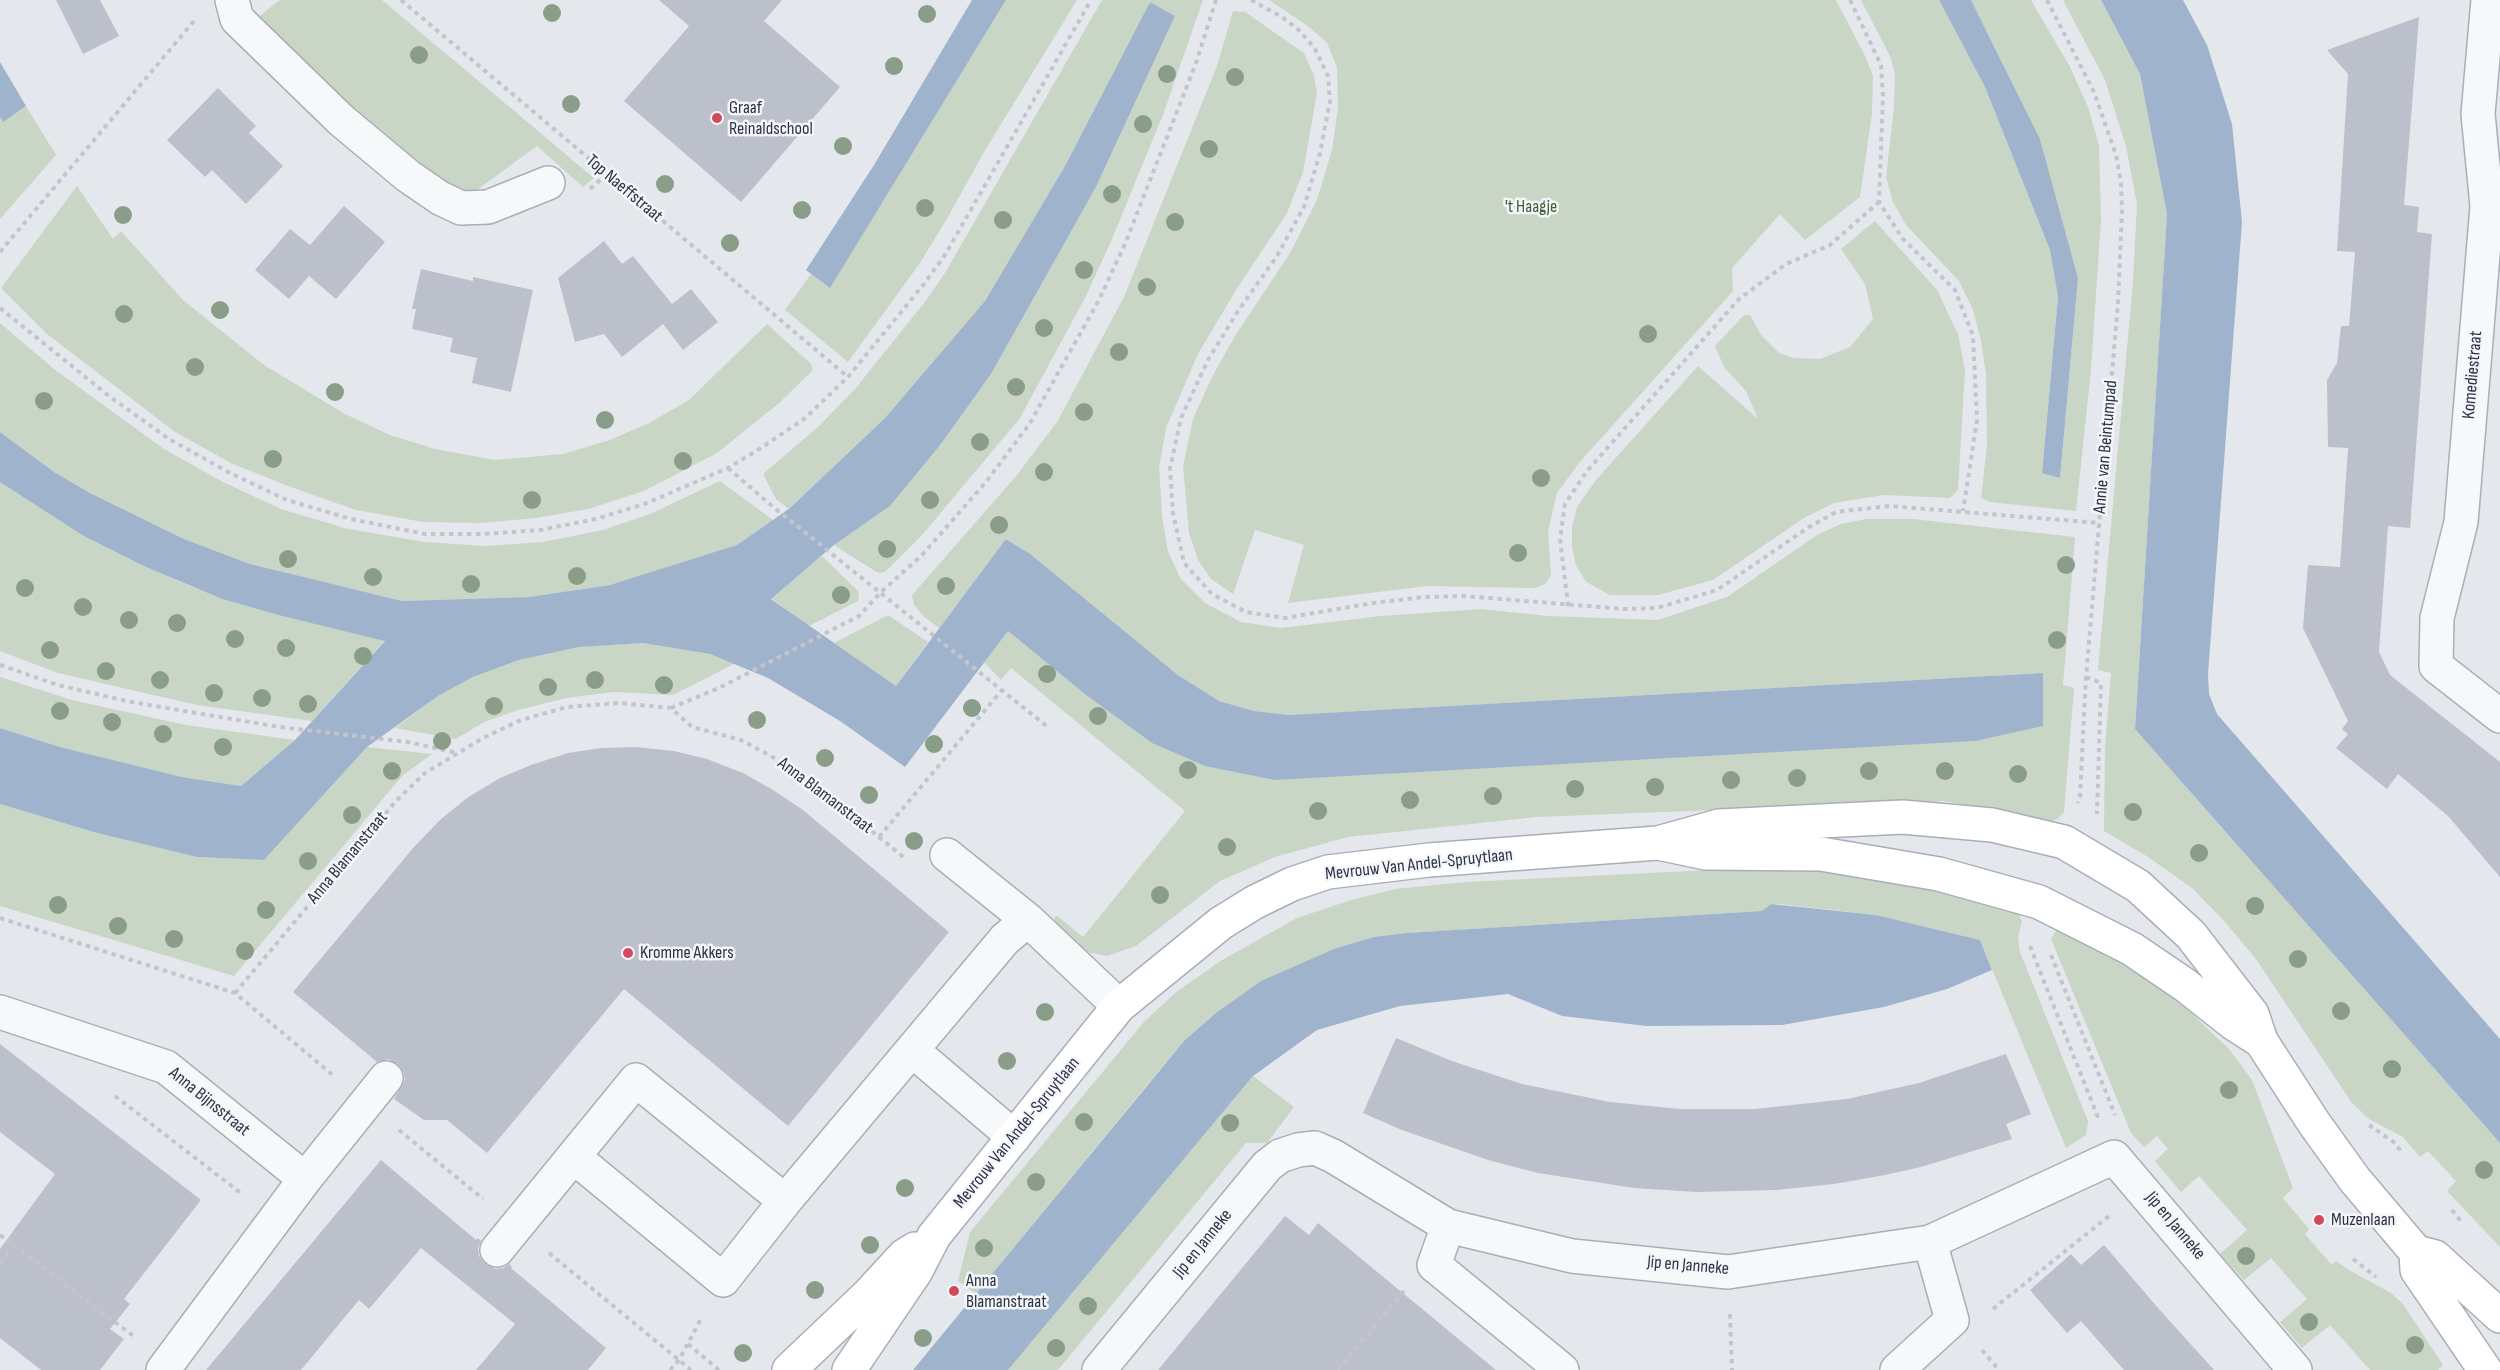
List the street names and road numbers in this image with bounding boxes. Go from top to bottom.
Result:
street label: Top Naeffstraat [581,151,667,227]
street label: Komediestraat [2458,330,2488,420]
street label: Annie van Beintumpad [2089,379,2123,515]
street label: Anna Blamanstraat [773,753,877,839]
street label: Anna Blamanstraat [303,807,393,909]
street label: Mevrouw Van Andel-Spruytlaan [1324,844,1514,886]
street label: Mevrouw Van Andel-Spruytlaan [949,1053,1085,1213]
street label: Anna Bijnsstraat [164,1063,254,1141]
street label: Jip en Janneke [2140,1188,2210,1264]
street label: Jip en Janneke [1169,1205,1237,1283]
street label: Jip en Janneke [1646,1252,1730,1280]

